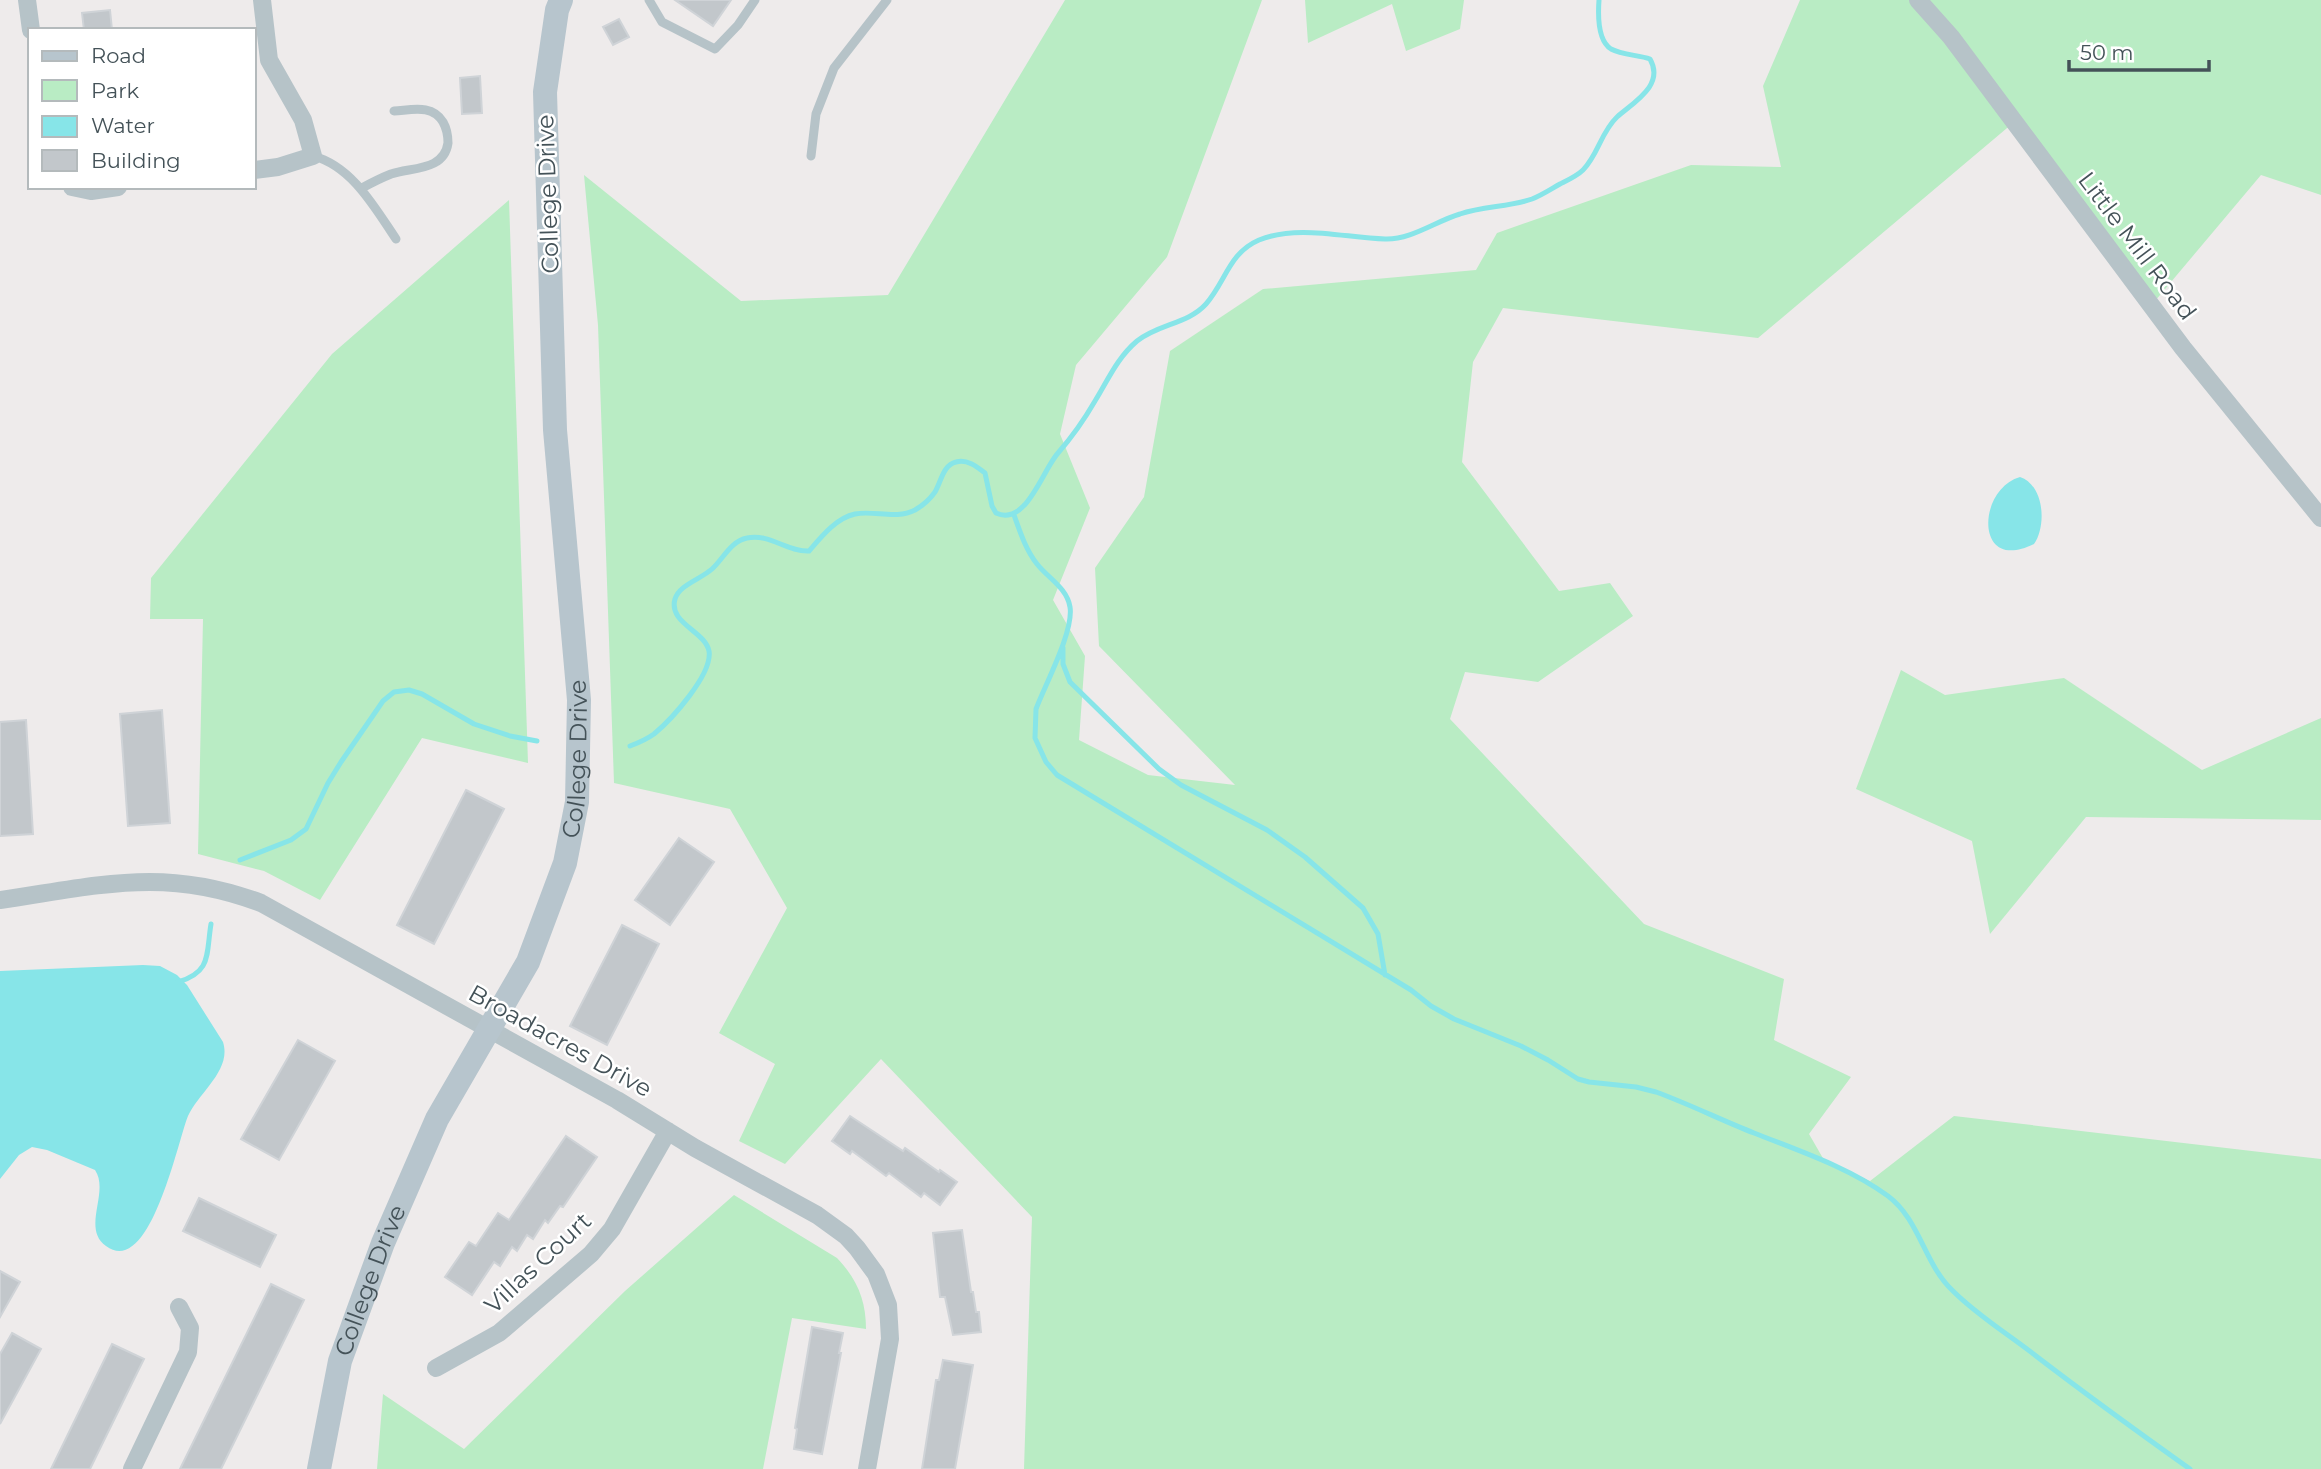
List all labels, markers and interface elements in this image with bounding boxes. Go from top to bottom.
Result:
legend [28,28,256,189]
scale bar [2069,28,2209,72]
text: 50 m [2080,40,2134,65]
text: Road [91,43,146,68]
text: Park [91,78,139,103]
text: Water [91,113,155,138]
street label: College Drive [530,114,565,274]
text: Building [91,148,181,173]
street label: Little Mill Road [2072,166,2203,326]
street label: College Drive [555,678,593,841]
street label: Broadacres Drive [463,978,657,1103]
street label: College Drive [328,1200,412,1360]
street label: Villas Court [478,1206,597,1319]

